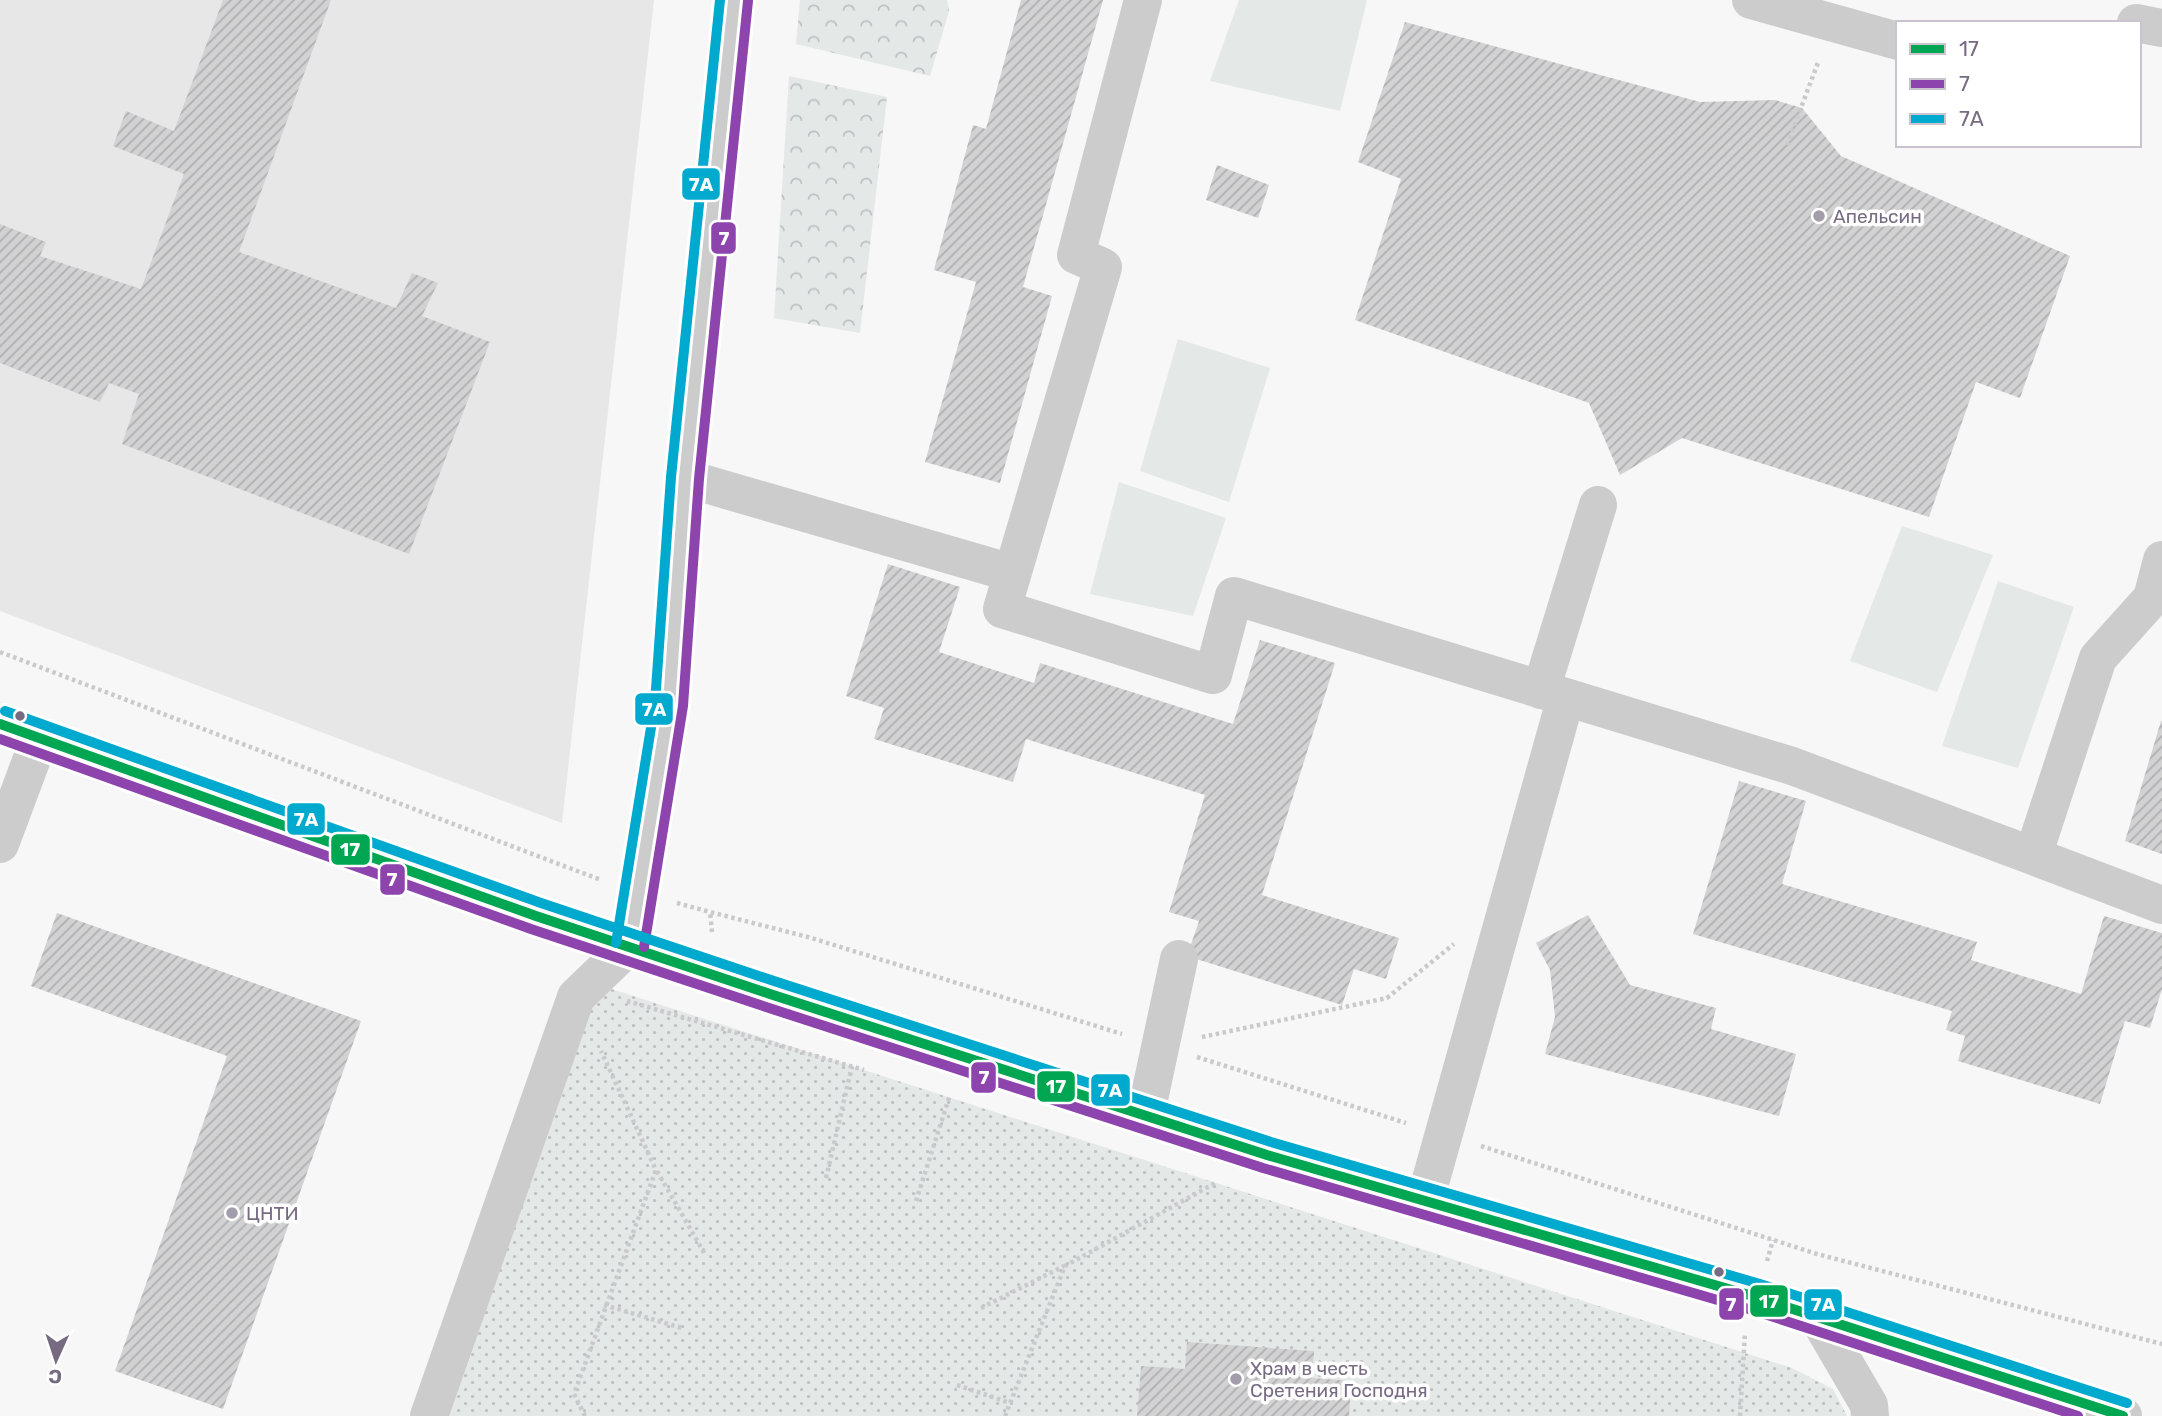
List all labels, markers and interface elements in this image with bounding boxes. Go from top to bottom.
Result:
legend [1896,21,2141,147]
text: 17 [1959,36,1979,61]
text: 7 [1959,71,1970,96]
text: 7А [1959,106,1984,131]
line badge: 7А [681,167,721,201]
text: 7А [689,173,714,196]
place label: Апельсин [1833,205,1922,228]
marker: Апельсин [1811,208,1827,224]
line badge: 7 [710,221,737,255]
text: 7 [719,227,730,250]
line badge: 7А [634,692,674,726]
text: 7А [642,698,667,721]
unlabelled marker [13,709,27,723]
line badge: 7А [286,802,326,836]
text: 7А [294,808,319,831]
line badge: 17 [330,833,371,866]
text: 17 [340,838,360,861]
line badge: 7 [379,863,406,896]
text: 7 [387,868,398,891]
line badge: 7 [970,1061,997,1094]
text: 7 [979,1066,990,1089]
line badge: 17 [1036,1070,1076,1103]
line badge: 7А [1090,1073,1131,1107]
text: 17 [1046,1075,1066,1098]
text: 7А [1098,1079,1123,1102]
place label: ЦНТИ [246,1202,299,1225]
marker: ЦНТИ [224,1205,240,1221]
unlabelled marker [1712,1265,1726,1279]
line badge: 17 [1749,1284,1789,1318]
line badge: 7 [1718,1287,1745,1321]
line badge: 7А [1803,1288,1843,1321]
text: 17 [1759,1290,1779,1313]
text: 7 [1726,1293,1737,1316]
text: 7А [1811,1293,1836,1316]
north arrow [21,1325,91,1395]
place label: Храм в честь Сретения Господня [1250,1357,1428,1402]
text: С [48,1365,62,1388]
marker: Храм в честь Сретения Господня [1228,1371,1244,1387]

